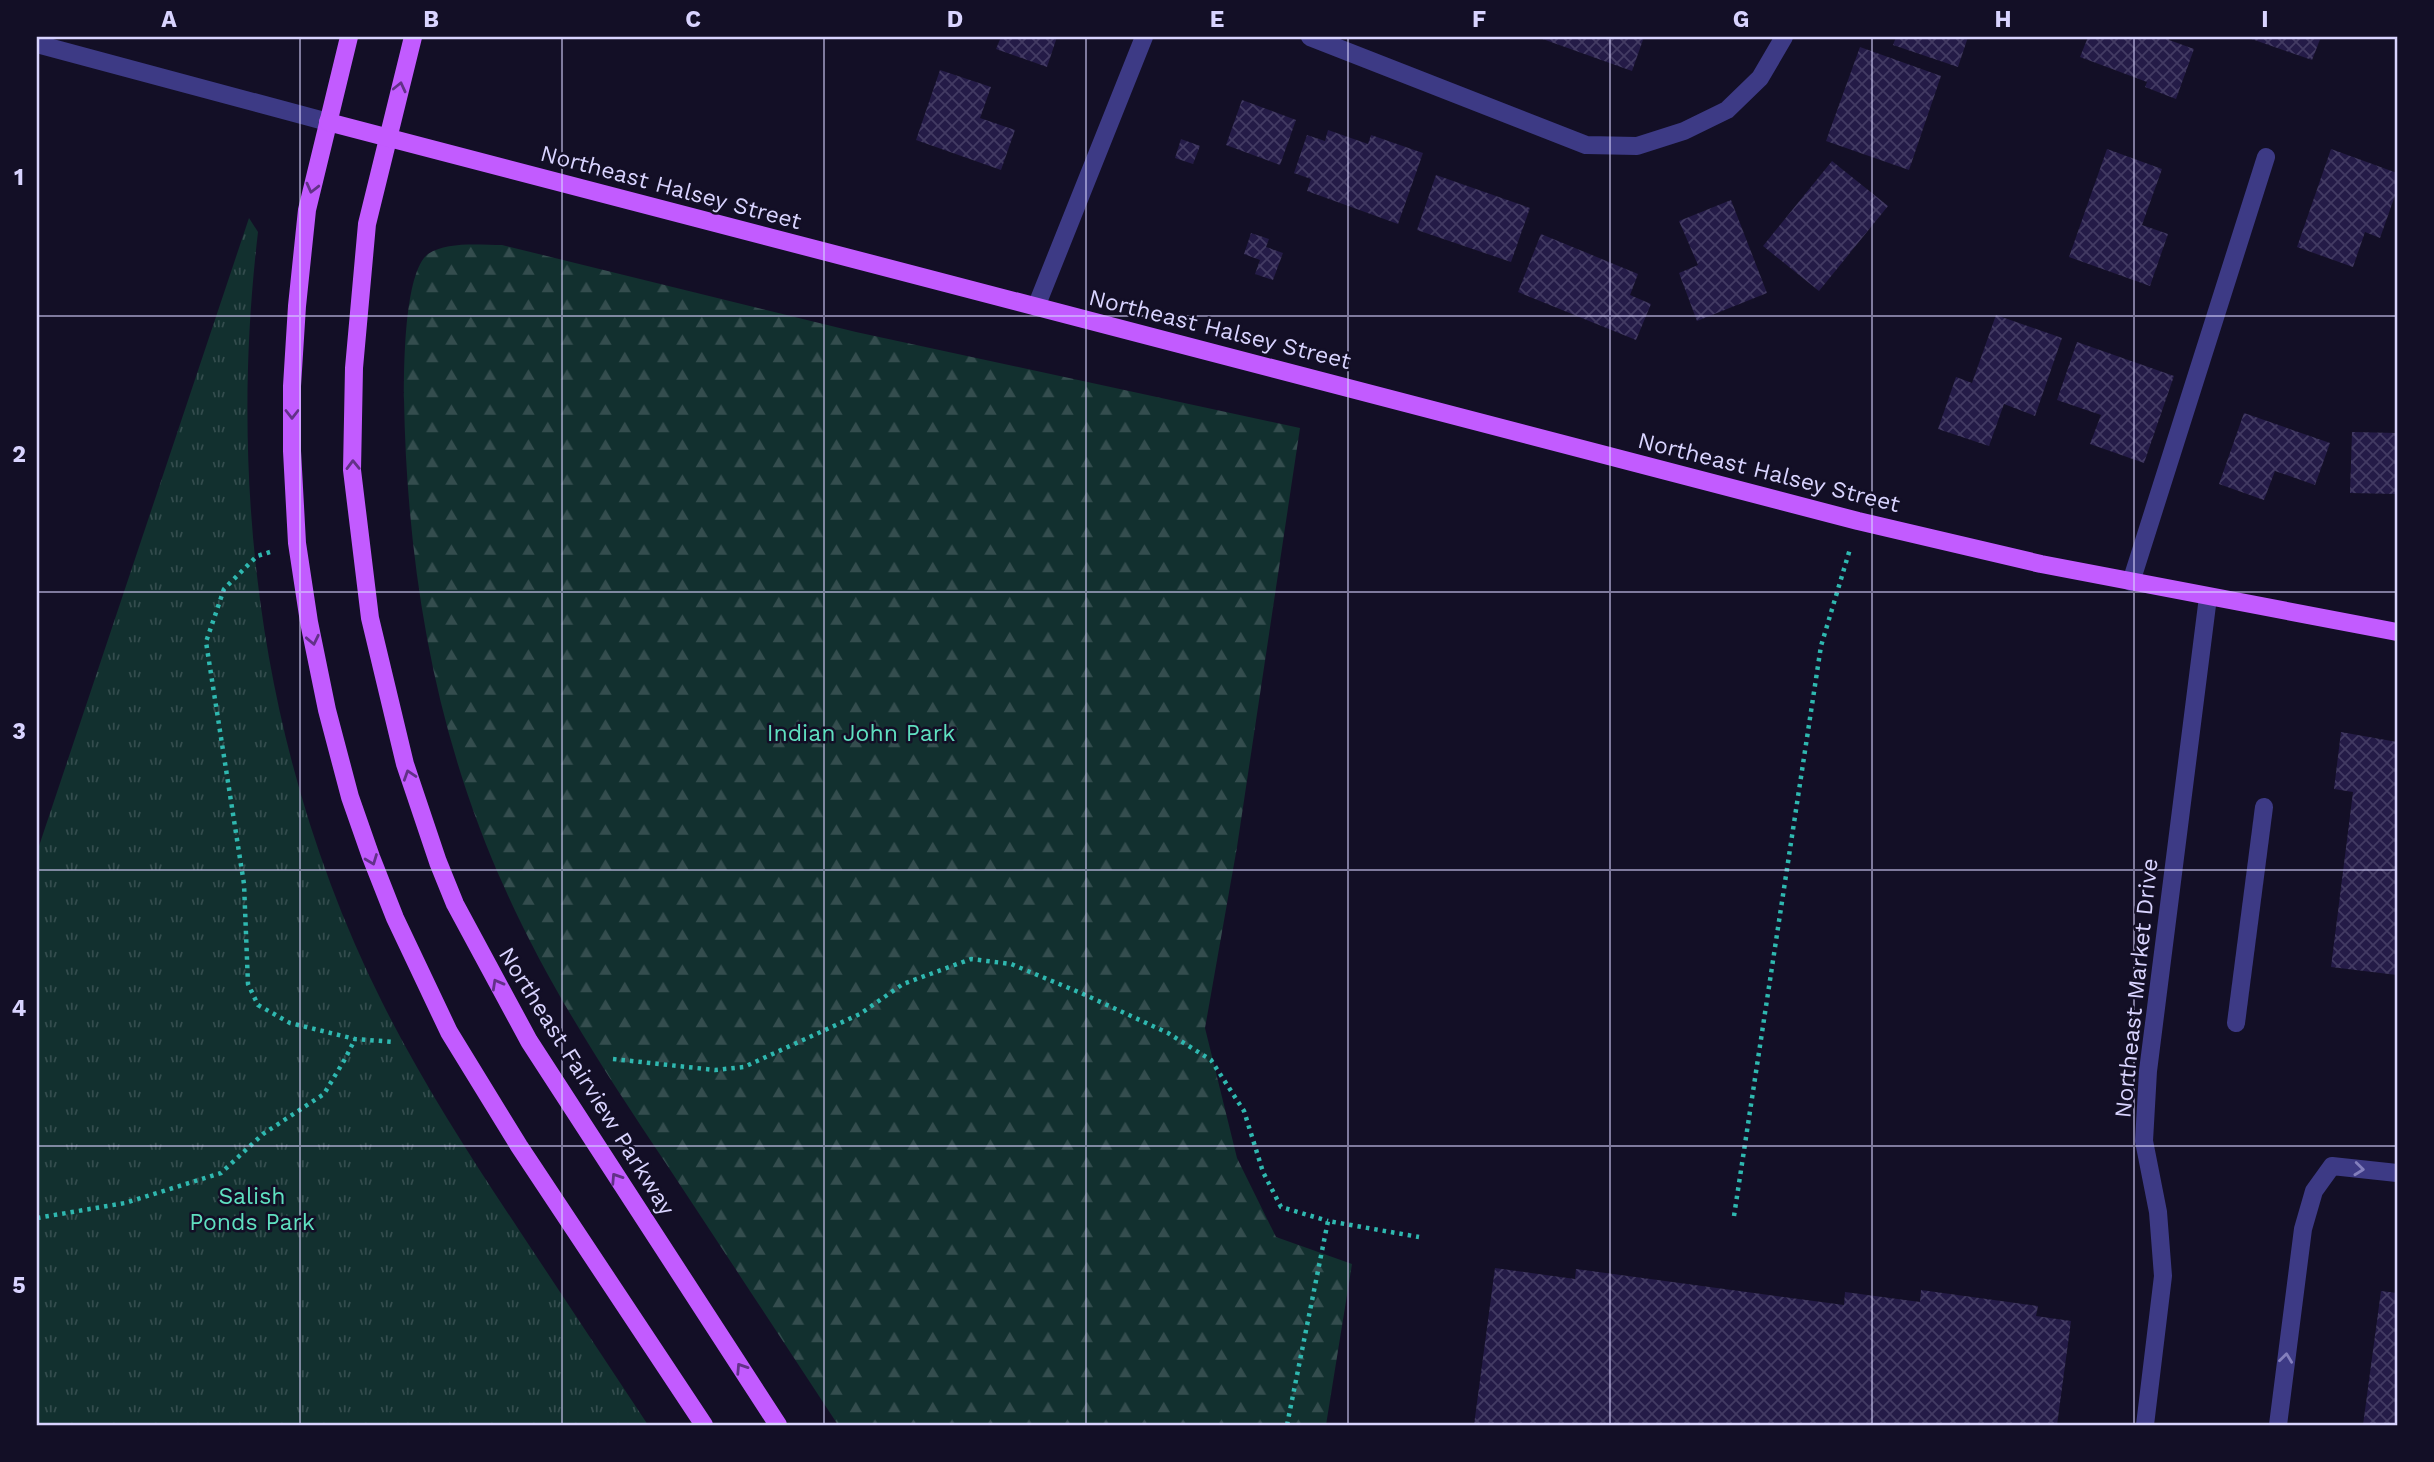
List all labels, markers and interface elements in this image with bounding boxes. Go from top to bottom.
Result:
text: A [161,6,177,33]
text: B [423,6,439,33]
text: C [685,6,701,33]
text: D [947,6,963,33]
text: E [1210,6,1224,33]
text: F [1472,6,1486,33]
text: G [1733,6,1749,33]
text: H [1994,6,2012,33]
text: I [2261,6,2269,33]
one-way arrow [392,81,406,93]
street label: Northeast Halsey Street [537,140,805,235]
text: 1 [14,164,24,191]
one-way arrow [306,182,321,194]
street label: Northeast Halsey Street [1086,284,1354,375]
one-way arrow [284,409,300,420]
street label: Northeast Halsey Street [1635,427,1903,518]
text: 2 [12,441,26,468]
one-way arrow [345,460,360,471]
one-way arrow [305,634,320,646]
text: 3 [12,718,26,745]
park label: Indian John Park [767,720,955,747]
one-way arrow [402,770,417,782]
one-way arrow [364,853,378,865]
street label: Northeast Market Drive [2109,857,2164,1119]
street label: Northeast Fairview Parkway [493,942,680,1220]
one-way arrow [492,979,505,992]
text: 4 [12,995,27,1022]
one-way arrow [2353,1162,2365,1177]
one-way arrow [612,1173,624,1186]
park label: Salish Ponds Park [189,1183,315,1236]
text: 5 [12,1272,26,1299]
one-way arrow [2279,1352,2294,1363]
one-way arrow [736,1363,749,1376]

